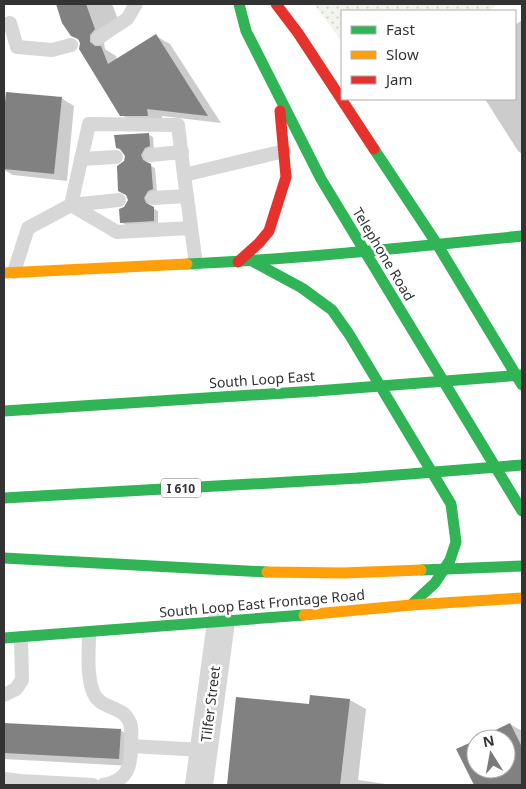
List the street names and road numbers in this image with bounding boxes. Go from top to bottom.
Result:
street label: Telephone Road [349,204,419,304]
street label: South Loop East [208,366,316,392]
road number: I 610 [161,478,201,498]
street label: South Loop East Frontage Road [158,585,366,621]
street label: Tilfer Street [196,665,224,743]

